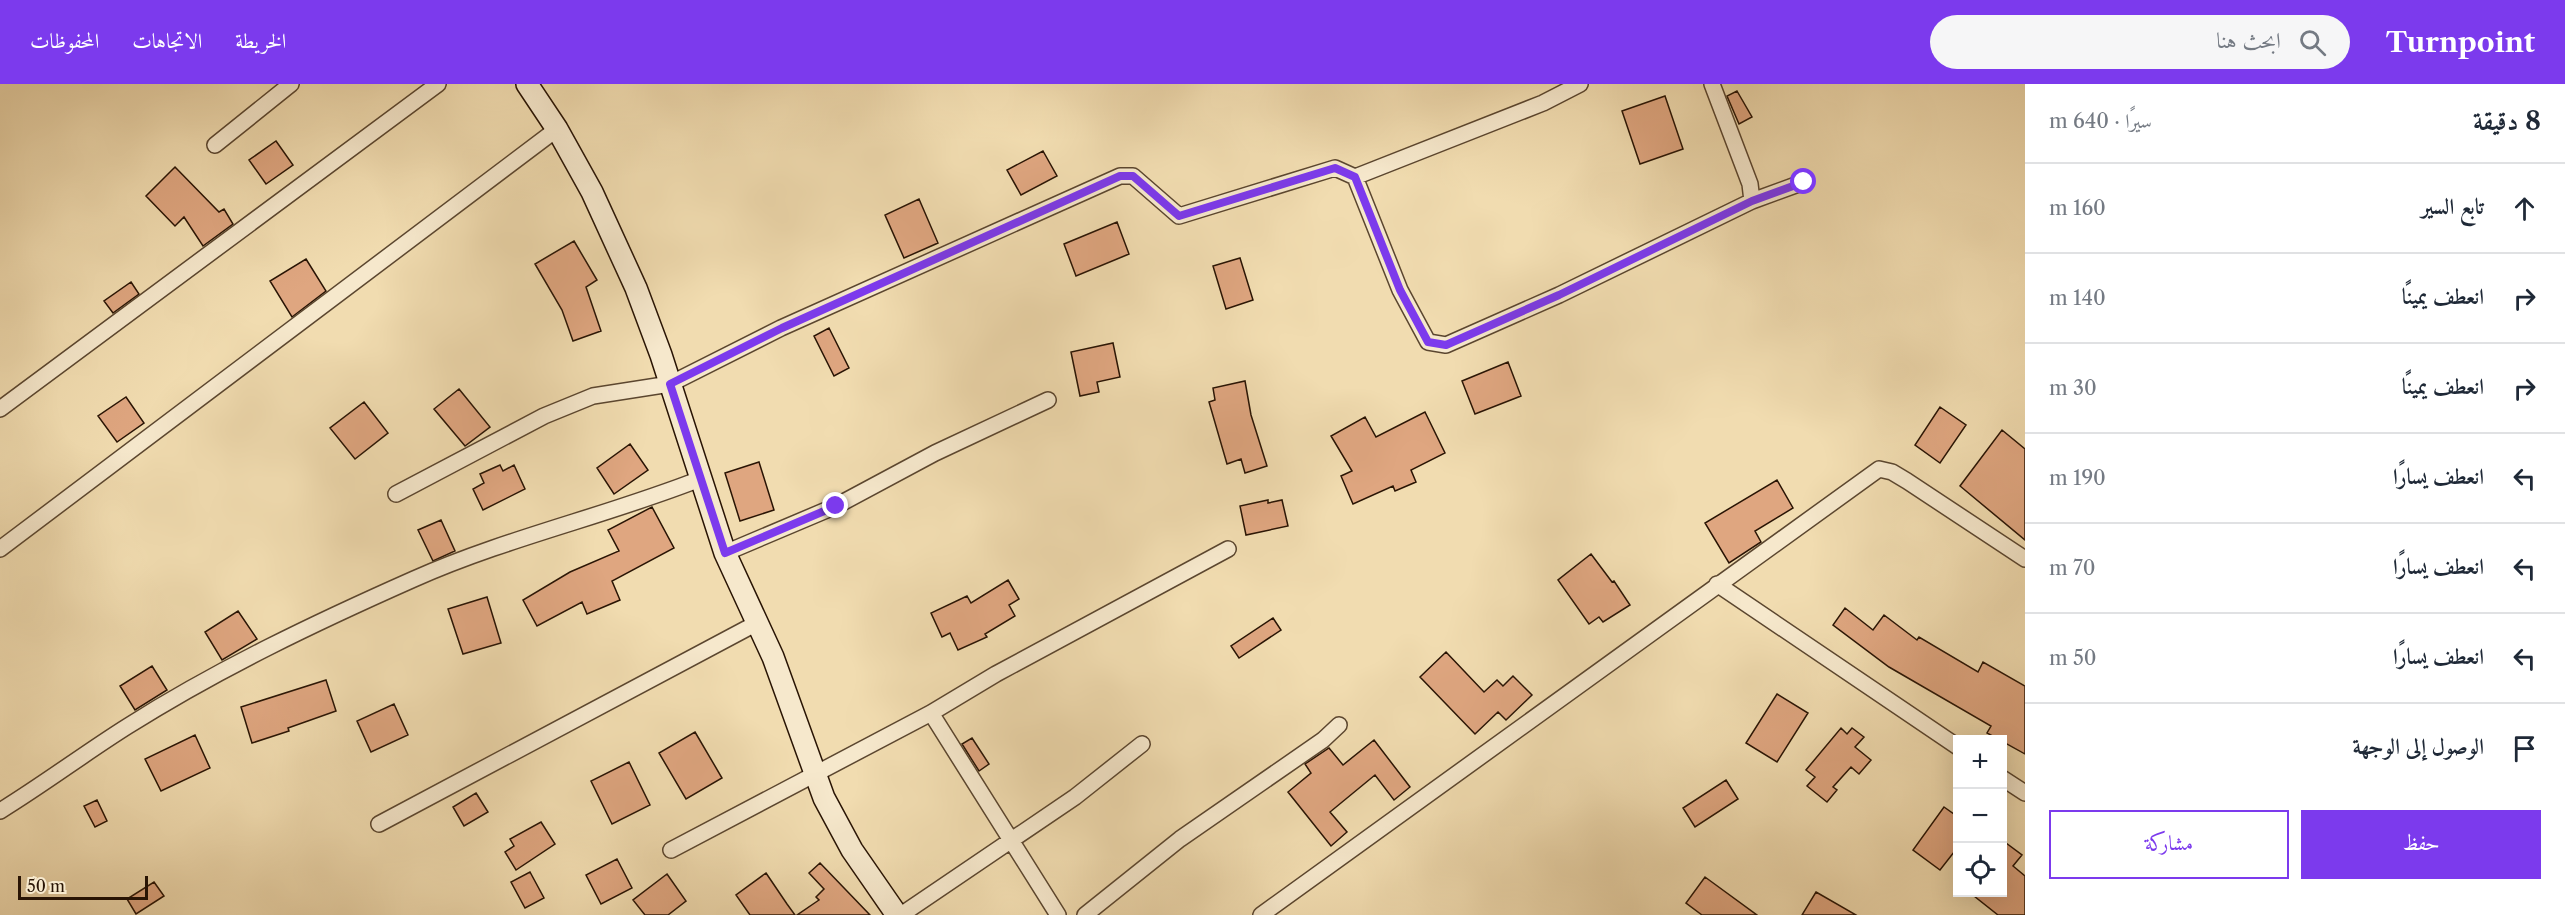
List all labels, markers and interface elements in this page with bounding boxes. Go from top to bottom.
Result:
search box [1930,15,2350,69]
text: Turnpoint [2386,25,2535,59]
icon: search [2296,26,2329,59]
text: ابحث هنا [2216,27,2281,54]
text: المحفوظات [30,28,99,53]
text: الاتجاهات [132,28,202,53]
text: الخريطة [235,28,286,53]
text: 8 دقيقة [2473,105,2541,137]
text: سيرًا · 640 m [2049,109,2152,133]
route start [1790,168,1816,194]
icon: ahead [2508,192,2541,225]
text: تابع السير [2421,193,2484,220]
text: 160 m [2049,196,2106,220]
icon: right [2508,282,2541,315]
text: انعطف يمينًا [2402,283,2484,310]
text: 140 m [2049,286,2106,310]
icon: right [2508,372,2541,405]
text: انعطف يمينًا [2402,373,2484,400]
text: 30 m [2049,376,2097,400]
icon: left [2508,462,2541,495]
text: انعطف يسارًا [2393,463,2484,490]
text: 190 m [2049,466,2106,490]
route end [822,492,848,518]
icon: left [2508,552,2541,585]
text: انعطف يسارًا [2393,553,2484,580]
text: 70 m [2049,556,2096,580]
icon: left [2508,642,2541,675]
text: انعطف يسارًا [2393,643,2484,670]
text: 50 m [2049,646,2097,670]
icon: arrive [2508,732,2541,765]
text: الوصول إلى الوجهة [2352,733,2484,760]
map controls [1953,735,2007,897]
button: + [1953,735,2007,789]
button: − [1953,789,2007,843]
button: مشاركة [2049,810,2289,879]
button: حفظ [2301,810,2541,879]
button: locate [1953,843,2007,897]
scale bar [18,873,148,900]
text: 50 m [27,876,65,896]

